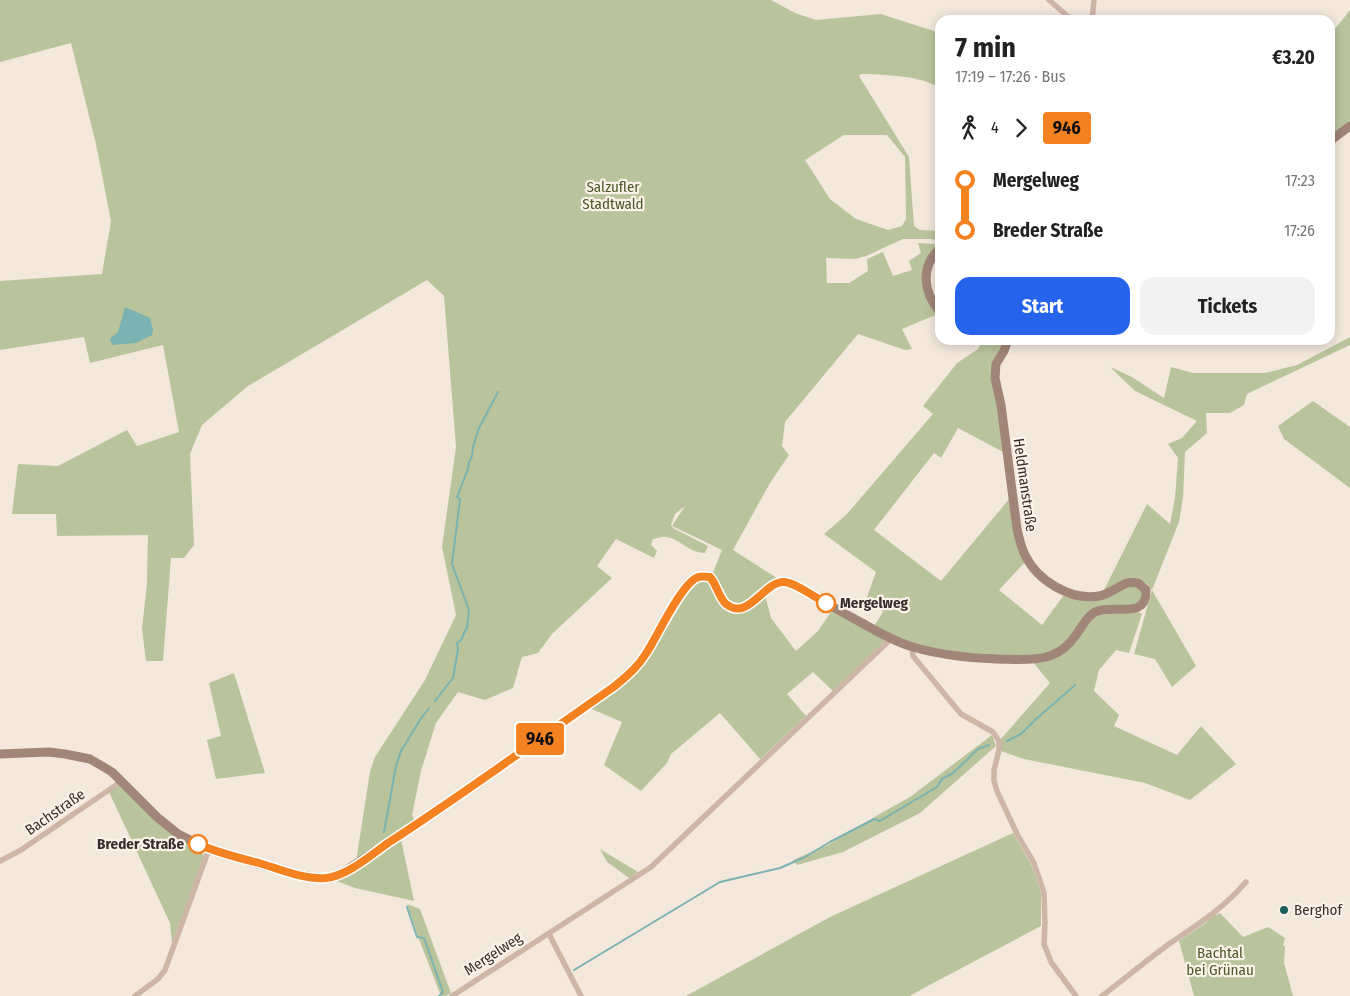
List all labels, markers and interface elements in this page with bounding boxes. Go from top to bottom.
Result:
text: 7 min [955,31,1016,64]
text: €3.20 [1272,46,1315,69]
text: 17:19 – 17:26 · Bus [955,67,1066,86]
icon: walk [955,114,983,142]
icon: forward [1007,114,1035,142]
text: 946 [1053,117,1081,139]
text: 4 [991,118,999,137]
text: Mergelweg [993,169,1079,192]
text: 17:23 [1285,171,1315,190]
park label: Salzufler Stadtwald [582,178,644,213]
text: Breder Straße [993,219,1103,242]
text: 17:26 [1284,221,1315,240]
button: Start [955,277,1130,335]
button: Tickets [1140,277,1315,335]
street label: Heldmanstraße [1010,437,1040,533]
marker: Mergelweg [816,593,836,613]
place label: Mergelweg [840,594,908,612]
line badge: 946 [511,723,569,755]
text: 946 [526,728,554,750]
street label: Bachstraße [22,785,88,839]
marker: Breder Straße [188,834,208,854]
place label: Breder Straße [97,835,184,853]
place label: Berghof [1294,901,1343,919]
marker: Berghof [1278,904,1290,916]
street label: Mergelweg [461,929,525,979]
park label: Bachtal bei Grünau [1186,944,1254,979]

